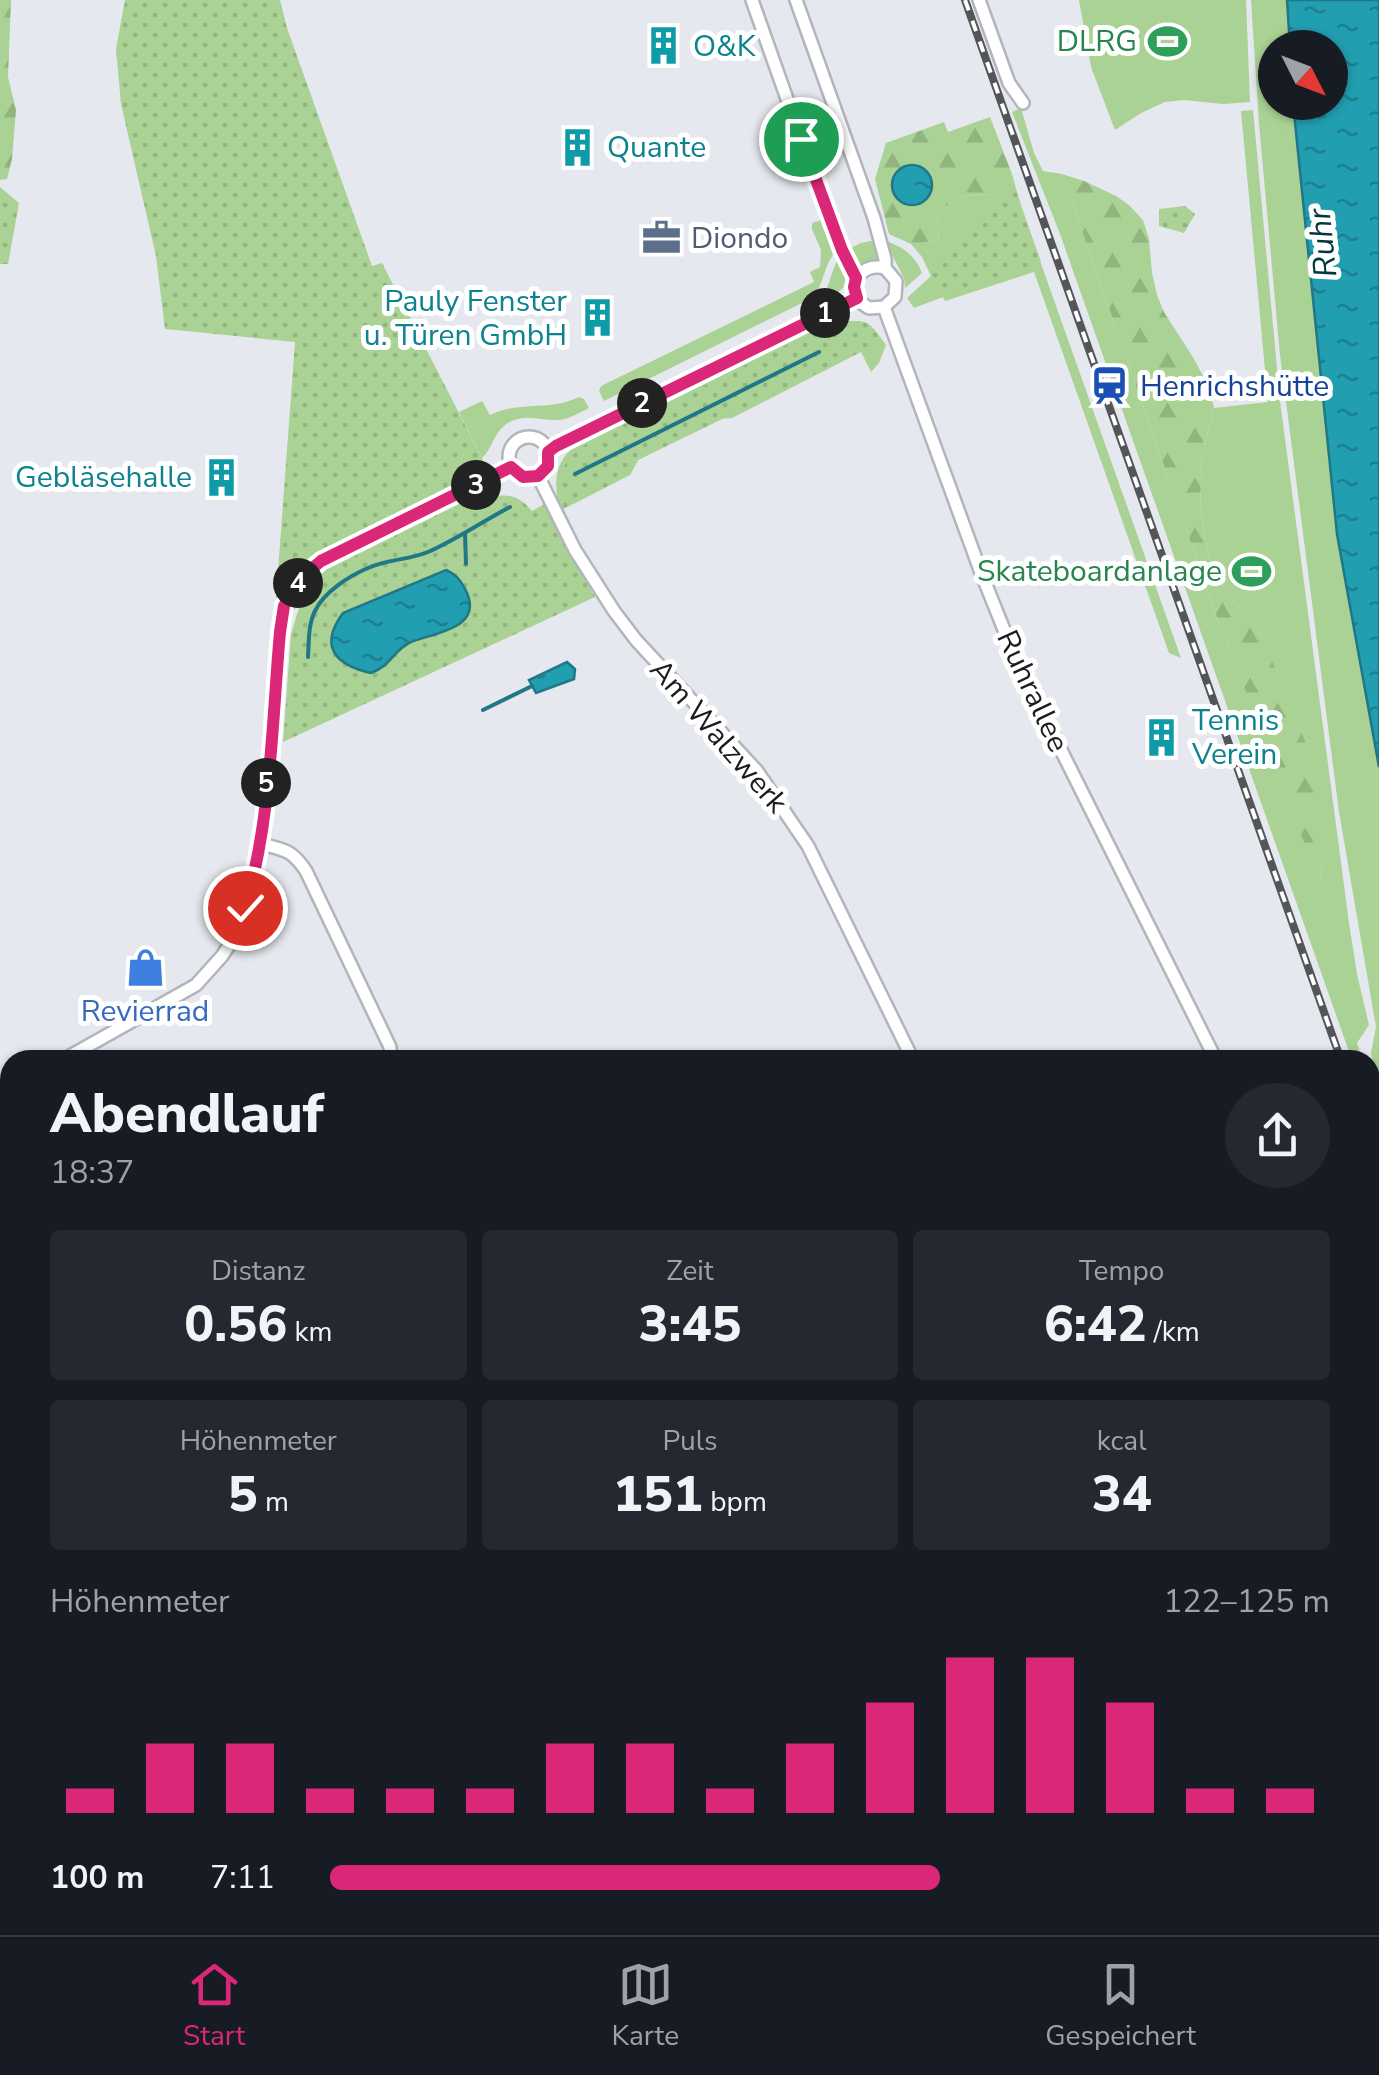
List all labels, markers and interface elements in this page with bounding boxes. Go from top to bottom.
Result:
sports icon: DLRG [1146,20,1188,62]
place label: DLRG [1057,21,1137,62]
building icon: O&K [642,25,684,67]
place label: O&K [693,26,757,67]
north arrow [1258,30,1348,120]
map controls [1258,30,1348,120]
pin [759,97,844,182]
icon: arrive [774,112,829,167]
building icon: Quante [556,126,598,168]
place label: Quante [607,127,706,168]
water label: Ruhr [1297,205,1347,280]
office icon: Diondo [640,217,682,259]
place label: Diondo [691,218,788,259]
place label: Pauly Fenster u. Türen GmbH [364,281,567,356]
pin: 1 [800,288,850,338]
text: 1 [817,294,833,332]
building icon: Pauly Fenster u. Türen GmbH [576,297,618,339]
station icon: Henrichshütte [1089,365,1131,407]
place label: Henrichshütte [1140,366,1329,407]
pin: 2 [617,378,667,428]
text: 2 [634,384,650,422]
building icon: Gebläsehalle [201,456,243,498]
place label: Gebläsehalle [15,457,192,498]
pin: 3 [451,460,501,510]
text: 3 [468,466,484,504]
sports icon: Skateboardanlage [1231,550,1273,592]
place label: Skateboardanlage [977,551,1222,592]
pin: 4 [273,558,323,608]
text: 4 [290,564,306,602]
street label: Ruhrallee [987,624,1079,759]
street label: Am Walzwerk [640,651,798,823]
place label: Tennis Verein [1191,700,1279,775]
building icon: Tennis Verein [1141,716,1183,758]
pin: 5 [241,758,291,808]
text: 5 [258,764,274,802]
pin [203,866,288,951]
icon: check [218,881,273,936]
shop icon: Revierrad [124,946,166,988]
place label: Revierrad [81,991,209,1032]
text: Abendlauf [50,1076,324,1151]
button: share [1225,1083,1330,1188]
text: 18:37 [50,1151,134,1194]
text: Distanz [211,1252,305,1290]
text: Zeit [666,1252,714,1290]
text: Tempo [1079,1252,1164,1290]
text: 0.56 [184,1290,287,1359]
text: 3:45 [638,1290,741,1359]
text: 6:42 [1044,1290,1147,1359]
text: km [287,1313,332,1351]
text: /km [1147,1313,1200,1351]
text: Höhenmeter [180,1422,337,1460]
text: Puls [663,1422,717,1460]
text: kcal [1097,1422,1146,1460]
text: 5 [228,1460,258,1529]
text: 151 [613,1460,703,1529]
text: 34 [1092,1460,1152,1529]
text: m [258,1483,289,1521]
text: bpm [703,1483,767,1521]
text: Höhenmeter [50,1580,229,1623]
text: 122–125 m [1163,1580,1330,1623]
text: 100 m [50,1856,144,1899]
text: 7:11 [210,1856,275,1899]
tab: Start [183,1957,245,2055]
tab: Karte [611,1957,679,2055]
tab: Gespeichert [1045,1957,1196,2055]

